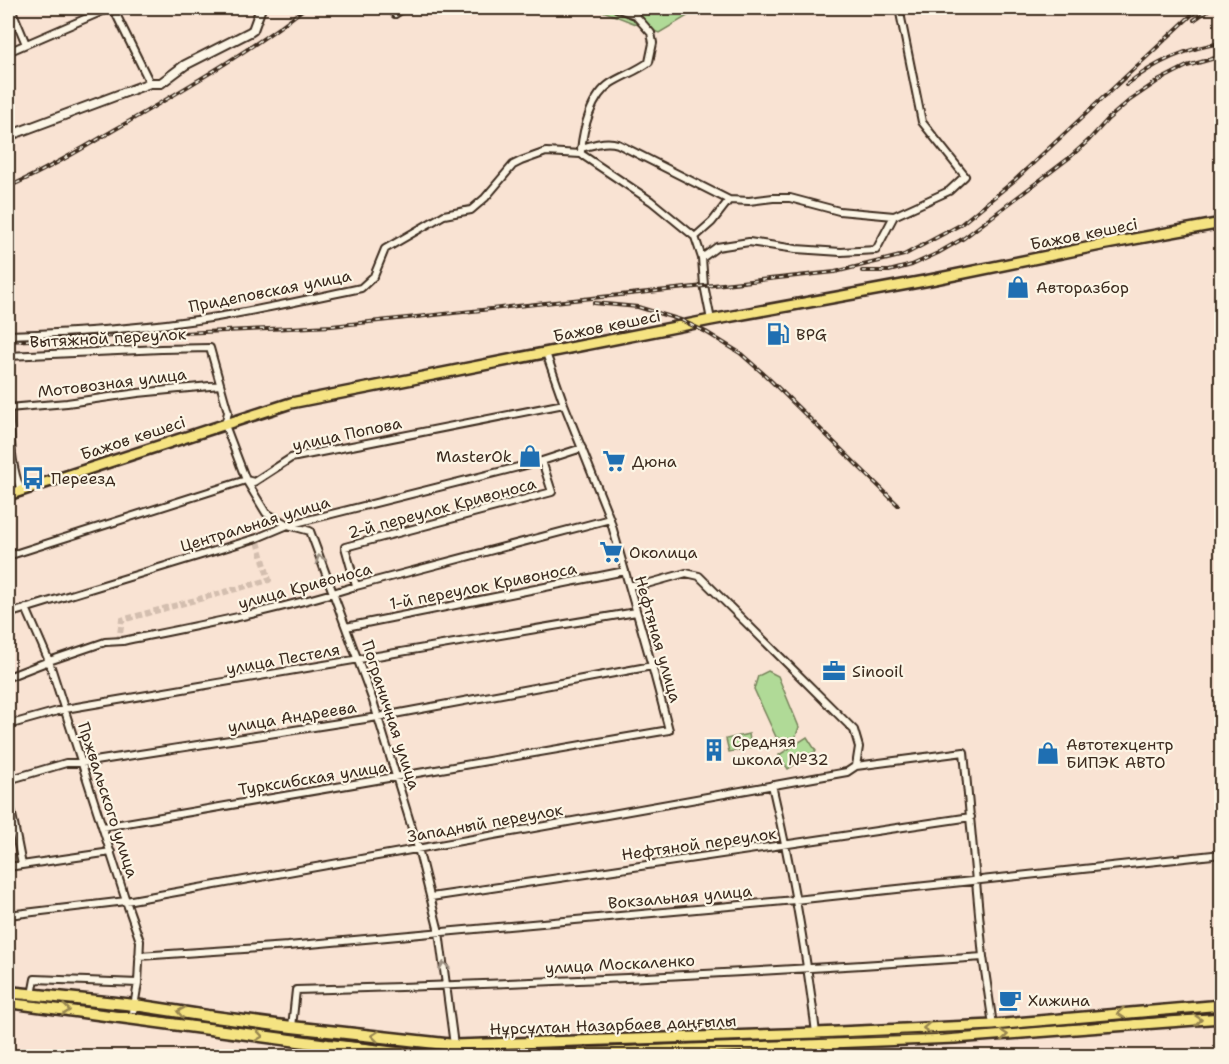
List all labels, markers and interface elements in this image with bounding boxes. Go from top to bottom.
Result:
street label: Бажов көшесі [1028,213,1140,255]
street label: Придеповская улица [187,265,353,317]
shop icon: Авторазбор [1005,274,1031,300]
place label: Авторазбор [1036,277,1129,298]
street label: Бажов көшесі [551,305,663,347]
fuel station icon: BPG [765,321,791,347]
street label: Вытяжной переулок [29,323,187,353]
place label: BPG [796,324,827,345]
street label: Мотовозная улица [36,363,188,403]
street label: Бажов көшесі [78,411,188,465]
street label: улица Попова [290,412,404,456]
shop icon: MasterOk [517,443,543,469]
place label: MasterOk [436,446,512,467]
supermarket icon: Дюна [601,448,627,474]
place label: Дюна [632,451,677,472]
bus stop icon: Переезд [20,465,46,491]
place label: Переезд [51,468,115,489]
street label: 2-й переулок Кривоноса [345,473,539,543]
street label: Центральная улица [177,491,333,557]
supermarket icon: Околица [598,539,624,565]
place label: Околица [629,542,697,563]
one-way arrow [315,555,328,565]
street label: улица Кривоноса [236,558,374,614]
street label: 1-й переулок Кривоноса [388,558,578,614]
street label: Нефтяная улица [630,573,686,705]
street label: Пограничная улица [357,638,425,792]
street label: улица Пестеля [225,639,341,679]
office icon: Sinooil [821,658,847,684]
place label: Sinooil [852,661,904,682]
street label: улица Андреева [226,696,358,738]
street label: Пржвальского улица [73,719,143,881]
place label: Средняя школа №32 [732,731,829,770]
place label: Автотехцентр БИПЭК АВТО [1066,734,1173,773]
building icon: Средняя школа №32 [701,737,727,763]
shop icon: Автотехцентр БИПЭК АВТО [1035,740,1061,766]
street label: Турксибская улица [237,756,389,800]
street label: Западный переулок [405,799,565,847]
street label: Нефтяной переулок [620,823,778,865]
street label: Вокзальная улица [607,880,753,914]
street label: улица Москаленко [545,950,695,978]
one-way arrow [438,962,450,971]
cafe icon: Хижина [997,987,1023,1013]
place label: Хижина [1028,990,1090,1011]
one-way arrow [61,1003,70,1016]
one-way arrow [177,1006,187,1019]
one-way arrow [1117,1006,1126,1019]
street label: Нұрсұлтан Назарбаев даңғылы [489,1010,737,1040]
one-way arrow [1194,1014,1203,1027]
one-way arrow [922,1022,931,1035]
one-way arrow [1000,1028,1009,1041]
one-way arrow [254,1030,263,1042]
one-way arrow [370,1031,379,1043]

